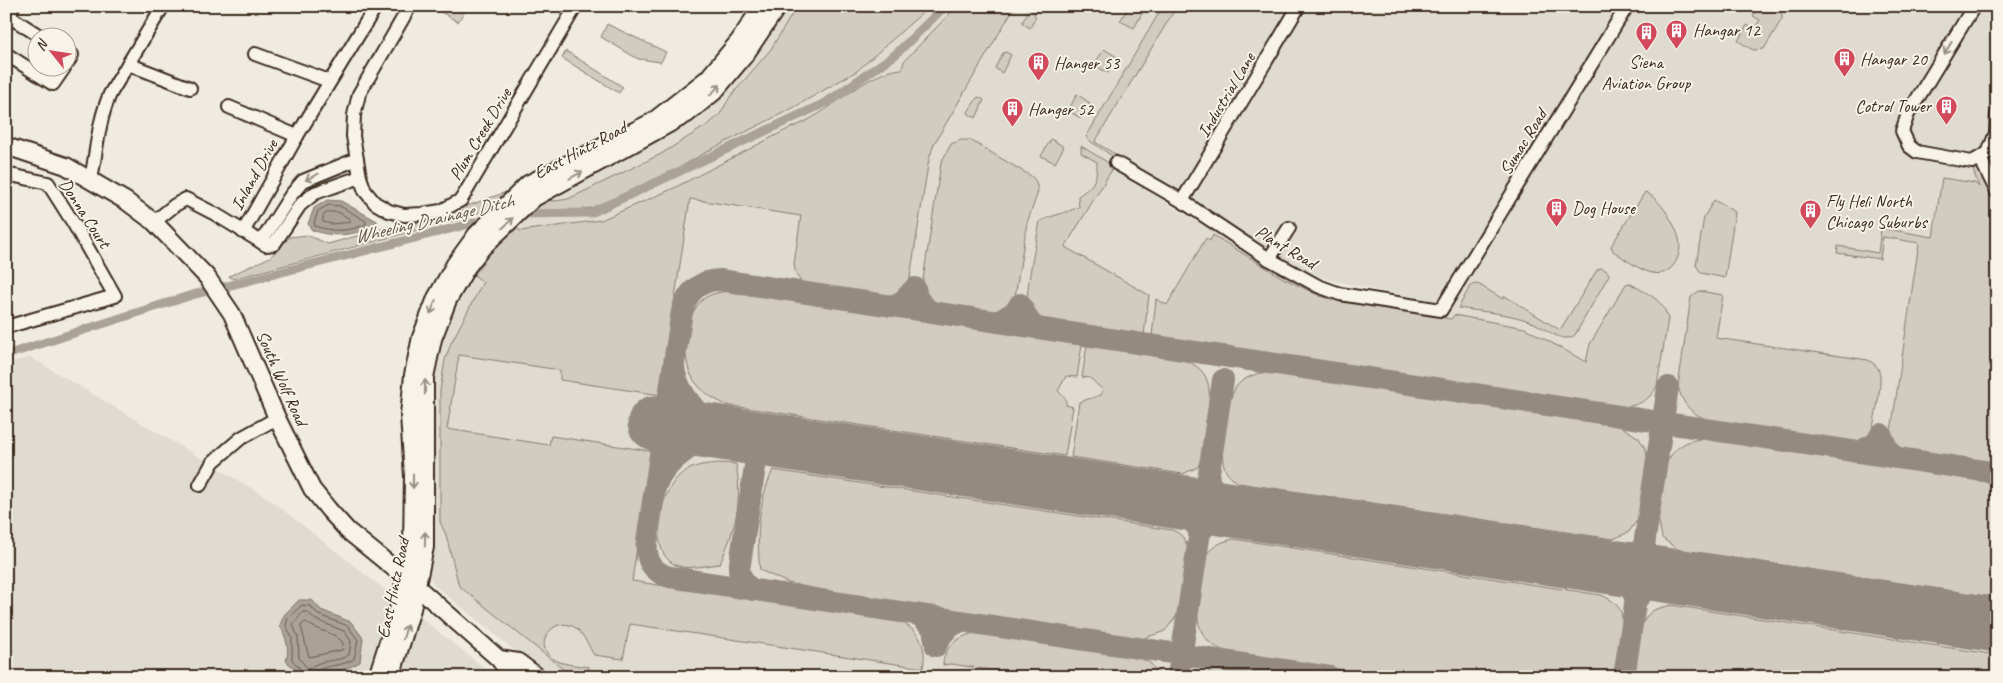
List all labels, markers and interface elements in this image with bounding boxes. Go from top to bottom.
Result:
building icon: Hangar 12 [1665,18,1689,49]
place label: Hangar 12 [1693,19,1762,41]
building icon: Siena Aviation Group [1634,20,1658,51]
north arrow [28,28,78,78]
text: N [32,36,52,54]
one-way arrow [1943,40,1953,54]
building icon: Hangar 20 [1832,47,1856,78]
street label: Industrial Lane [1192,48,1260,141]
place label: Hangar 20 [1860,48,1929,70]
building icon: Hanger 53 [1026,51,1050,82]
place label: Siena Aviation Group [1602,51,1692,94]
place label: Hanger 53 [1054,52,1121,74]
street label: Plum Creek Drive [444,83,517,184]
one-way arrow [709,84,721,97]
building icon: Cotrol Tower [1935,94,1959,125]
place label: Cotrol Tower [1855,95,1933,117]
building icon: Hanger 52 [1000,97,1024,128]
place label: Hanger 52 [1028,98,1095,120]
street label: Sumac Road [1494,103,1553,179]
street label: East Hintz Road [530,115,633,184]
street label: Inland Drive [226,135,283,214]
one-way arrow [569,170,584,180]
one-way arrow [304,172,319,182]
street label: Donna Court [54,174,117,254]
water label: Wheeling Drainage Ditch [352,189,518,249]
place label: Fly Heli North Chicago Suburbs [1826,190,1929,233]
building icon: Dog House [1544,196,1568,227]
place label: Dog House [1572,197,1636,219]
building icon: Fly Heli North Chicago Suburbs [1798,199,1822,230]
one-way arrow [501,217,514,229]
street label: Plant Road [1251,220,1323,275]
one-way arrow [428,298,437,314]
street label: South Wolf Road [251,327,314,431]
one-way arrow [420,379,430,395]
one-way arrow [408,472,418,489]
one-way arrow [420,531,430,547]
street label: East Hintz Road [372,533,415,640]
one-way arrow [401,625,411,641]

